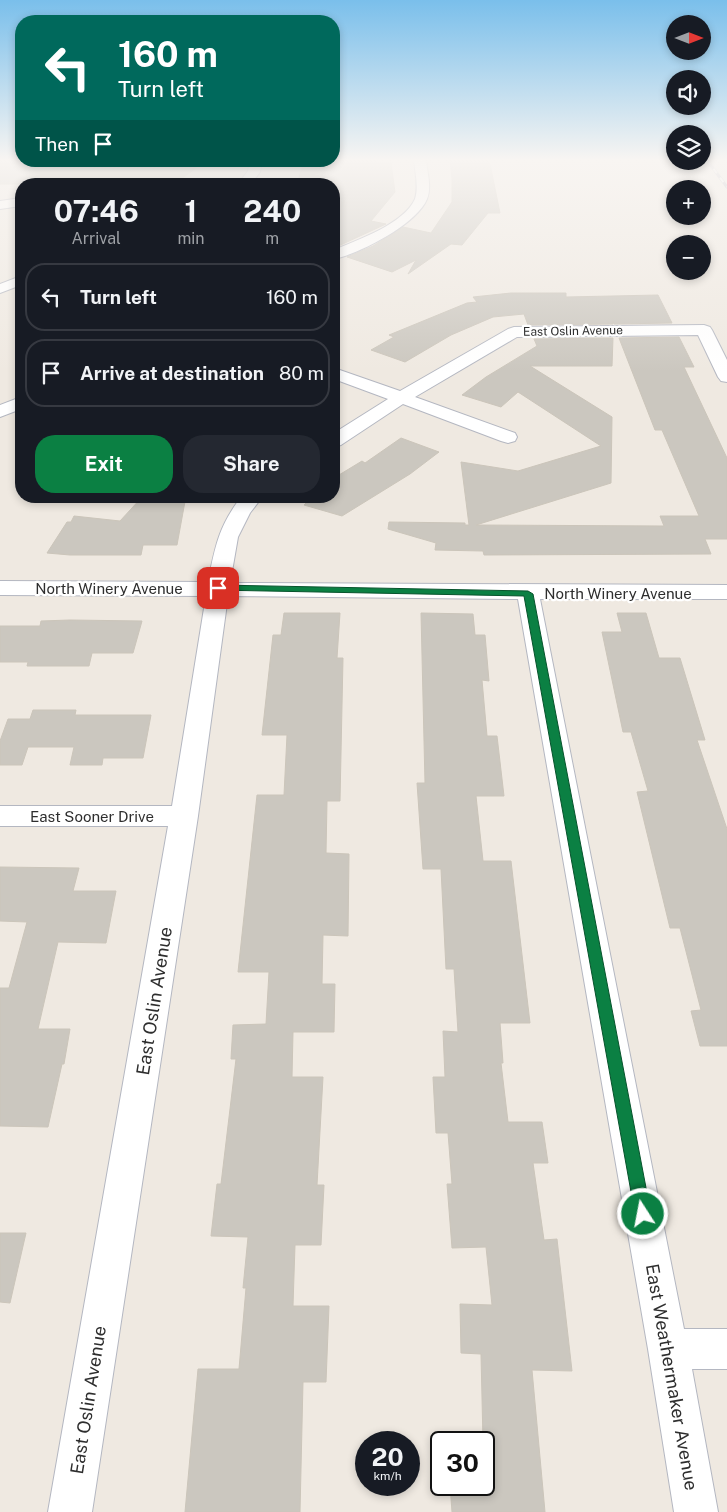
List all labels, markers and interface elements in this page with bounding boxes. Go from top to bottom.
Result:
north arrow [666,15,711,60]
map controls [666,15,711,280]
text: 160 m [118,34,218,75]
icon: left [35,35,100,100]
button: sound [666,70,711,115]
text: Turn left [118,76,204,102]
button: layers [666,125,711,170]
icon: arrive [89,130,117,158]
text: Then [35,133,79,155]
button: + [666,180,711,225]
text: 07:46 [54,193,139,229]
text: 1 [185,193,197,229]
text: 240 [243,193,301,229]
text: Arrival [72,229,121,248]
text: min [177,229,205,248]
text: m [265,229,279,248]
button: − [666,235,711,280]
icon: left [37,283,65,311]
text: Turn left [80,286,157,308]
text: 160 m [266,286,318,308]
street label: East Oslin Avenue [523,323,623,339]
icon: arrive [37,359,65,387]
text: Arrive at destination [80,362,264,384]
text: 80 m [279,362,324,384]
button: Exit [35,435,173,493]
button: Share [183,435,320,493]
pin [197,567,239,609]
icon: arrive [204,574,232,602]
street label: North Winery Avenue [35,580,183,597]
street label: North Winery Avenue [544,585,692,602]
street label: East Sooner Drive [30,808,154,825]
street label: East Oslin Avenue [132,925,176,1077]
position arrow [616,1187,668,1239]
street label: East Weathermaker Avenue [642,1262,702,1492]
street label: East Oslin Avenue [66,1324,110,1476]
speed limit sign: 30 [430,1431,495,1496]
text: 20 [372,1442,404,1472]
text: km/h [373,1469,402,1483]

